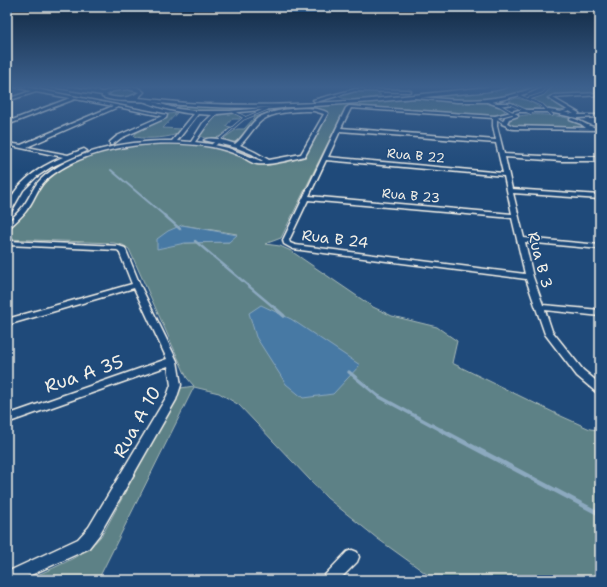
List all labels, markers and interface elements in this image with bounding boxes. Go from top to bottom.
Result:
street label: Rua B 22 [386,144,446,167]
street label: Rua B 23 [381,184,441,207]
street label: Rua B 24 [301,225,369,253]
street label: Rua B 3 [523,230,557,290]
street label: Rua A 35 [41,349,127,399]
street label: Rua A 10 [107,382,167,462]

